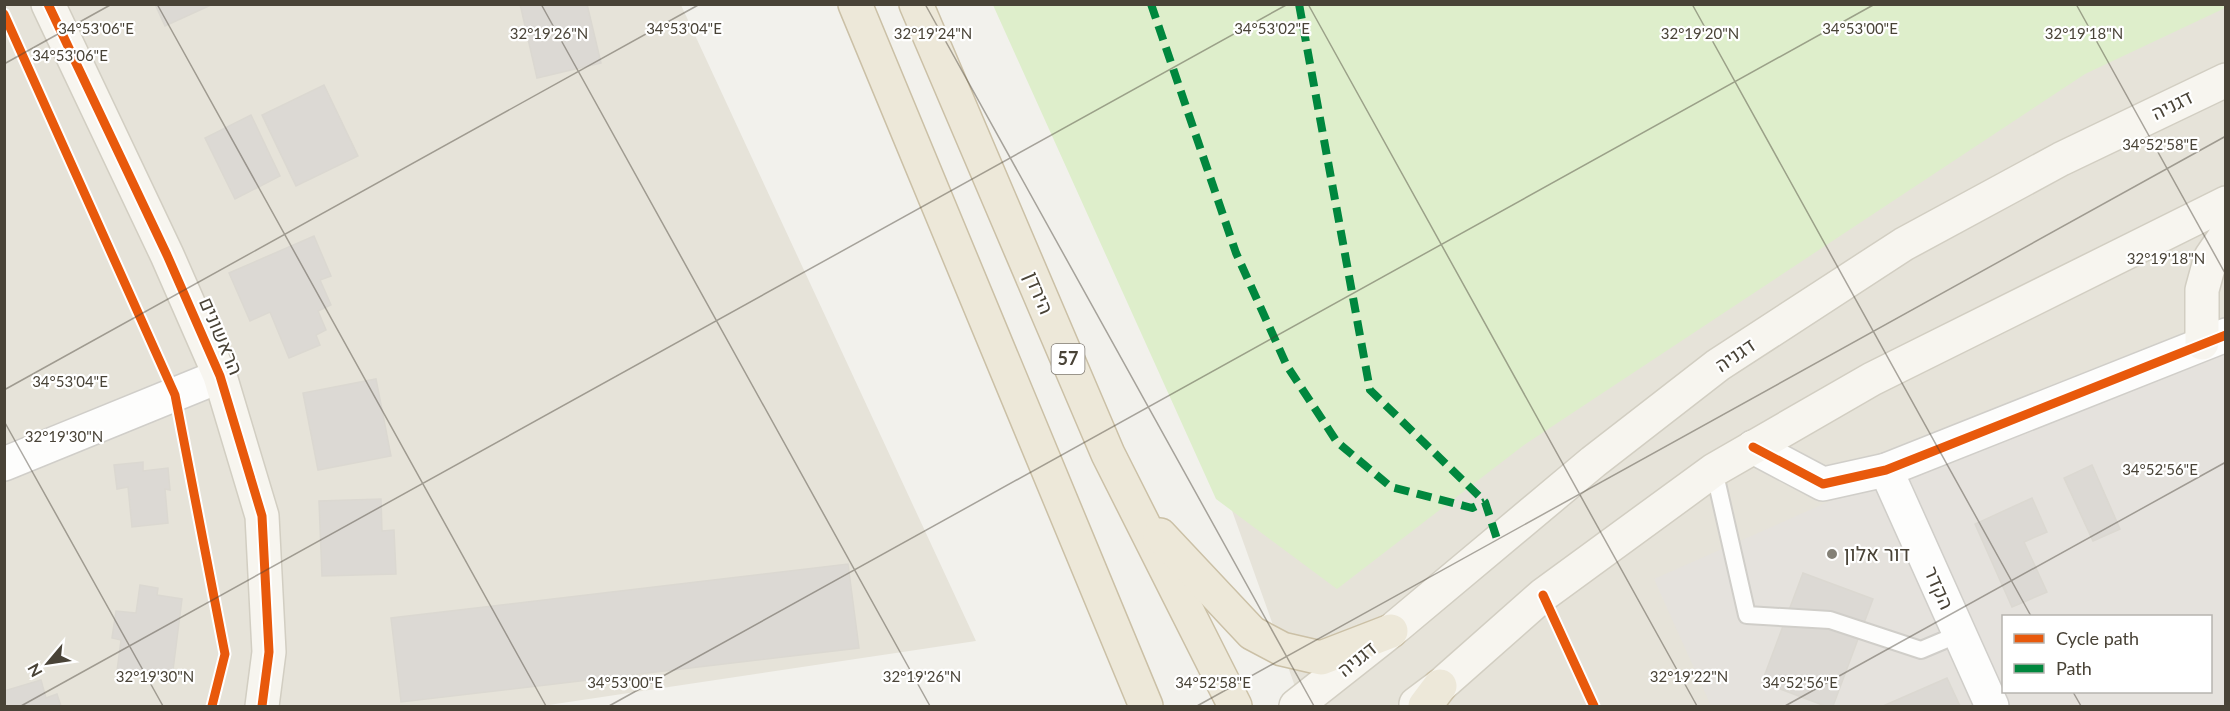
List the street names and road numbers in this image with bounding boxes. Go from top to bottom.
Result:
street label: דגניה [2147,84,2196,124]
street label: הירדן [1020,268,1060,317]
street label: הראשונים [195,293,249,378]
street label: דגניה [1710,332,1759,376]
road number: 57 [1052,344,1084,374]
street label: הקדר [1920,562,1960,613]
street label: דגניה [1332,635,1381,681]

